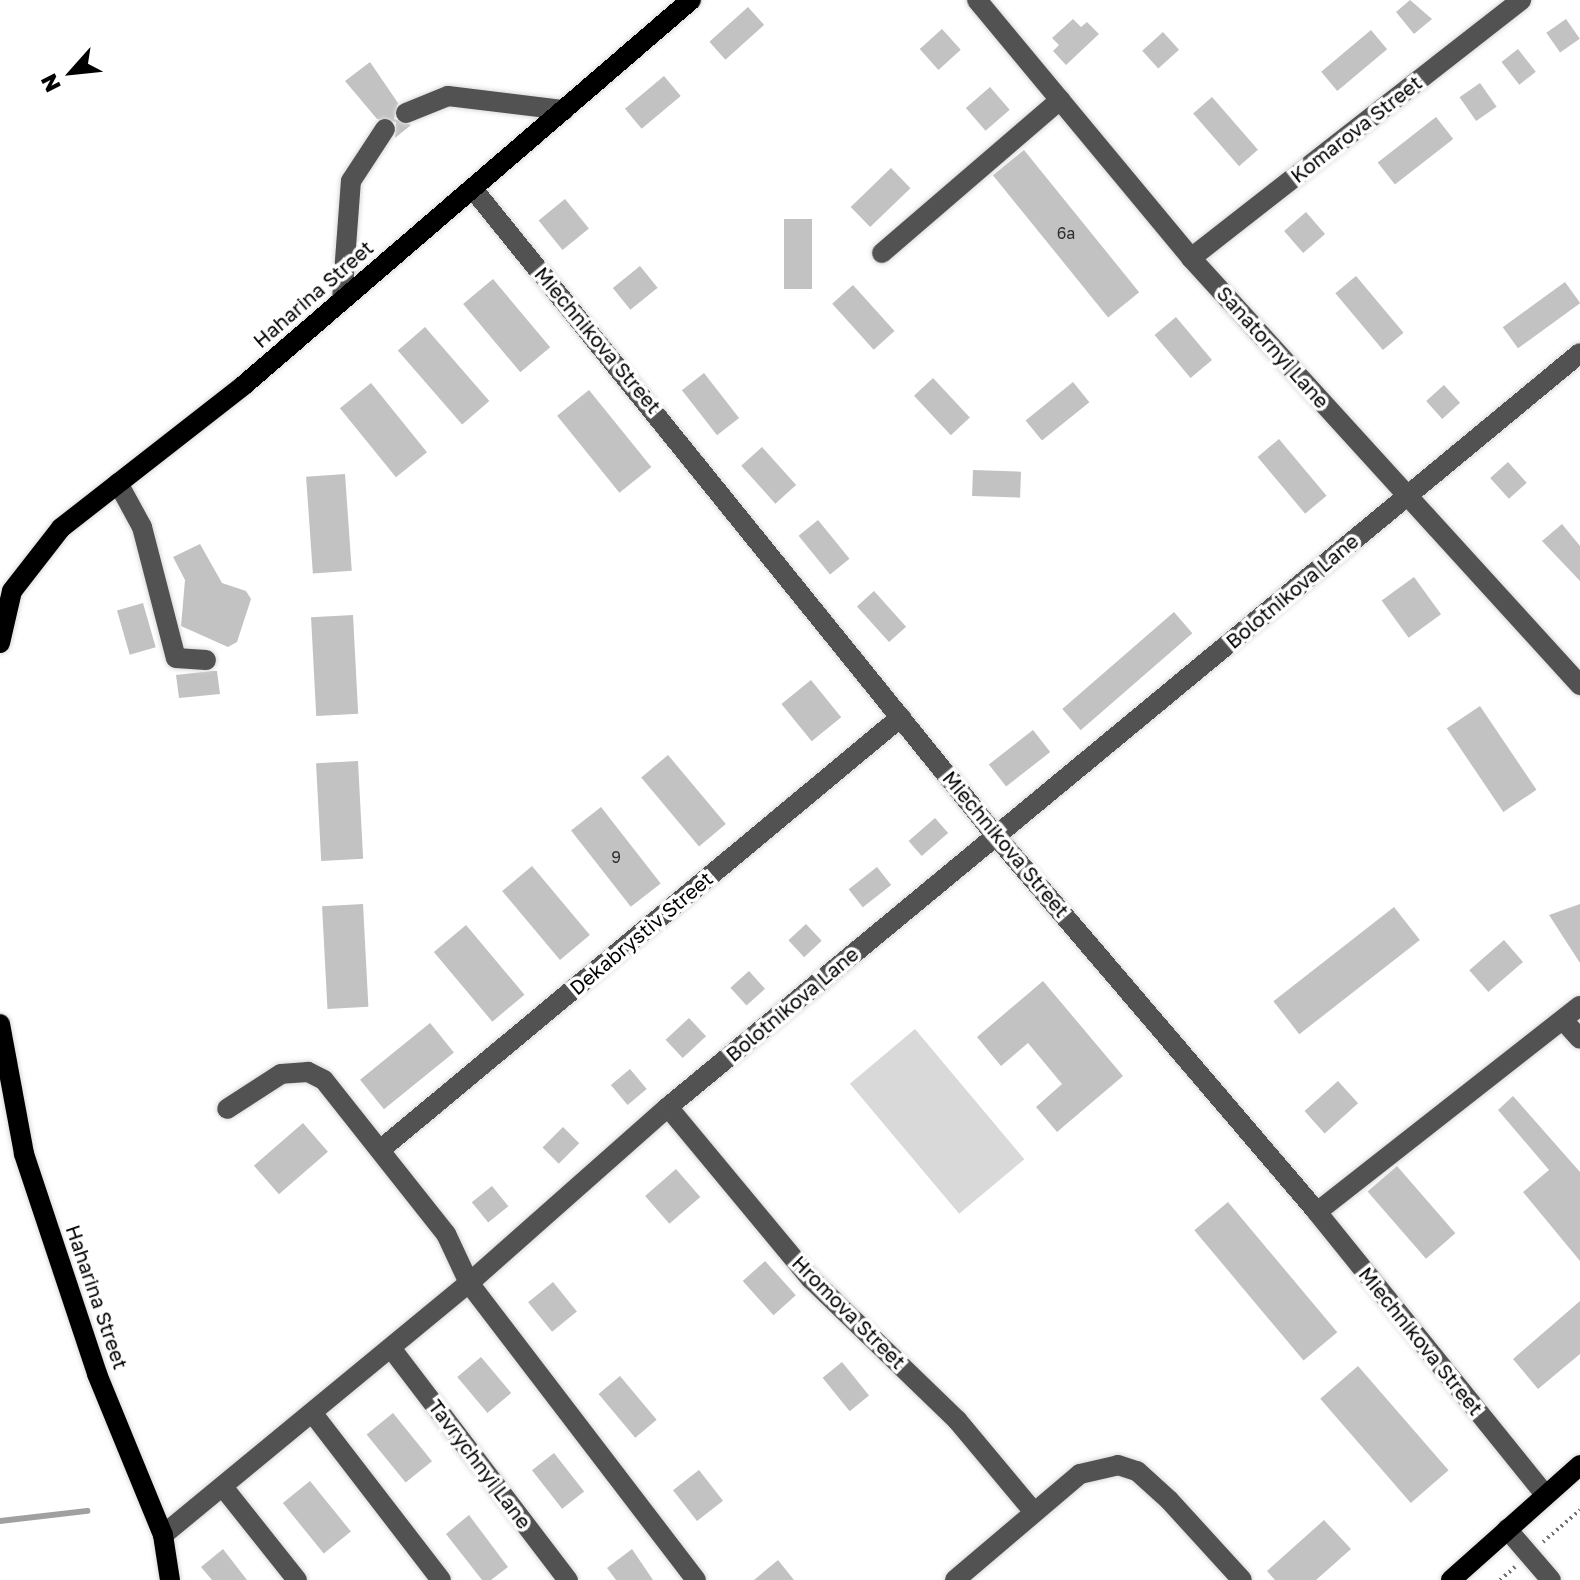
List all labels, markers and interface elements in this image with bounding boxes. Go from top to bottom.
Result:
north arrow [32,32,112,112]
text: N [34,70,66,97]
street label: Komarova Street [1286,70,1426,188]
house number: 6а [1057,223,1075,243]
street label: Haharina Street [248,235,378,353]
street label: Miechnikova Street [530,262,666,418]
street label: Sanatornyi Lane [1212,281,1334,413]
street label: Bolotnikova Lane [1221,529,1363,653]
street label: Miechnikova Street [938,766,1074,922]
house number: 9 [611,847,621,867]
street label: Dekabrystiv Street [565,866,717,1000]
street label: Bolotnikova Lane [721,942,863,1066]
street label: Haharina Street [61,1222,133,1372]
street label: Hromova Street [787,1250,911,1374]
street label: Miechnikova Street [1354,1262,1488,1420]
street label: Tavrychnyi Lane [424,1395,536,1533]

